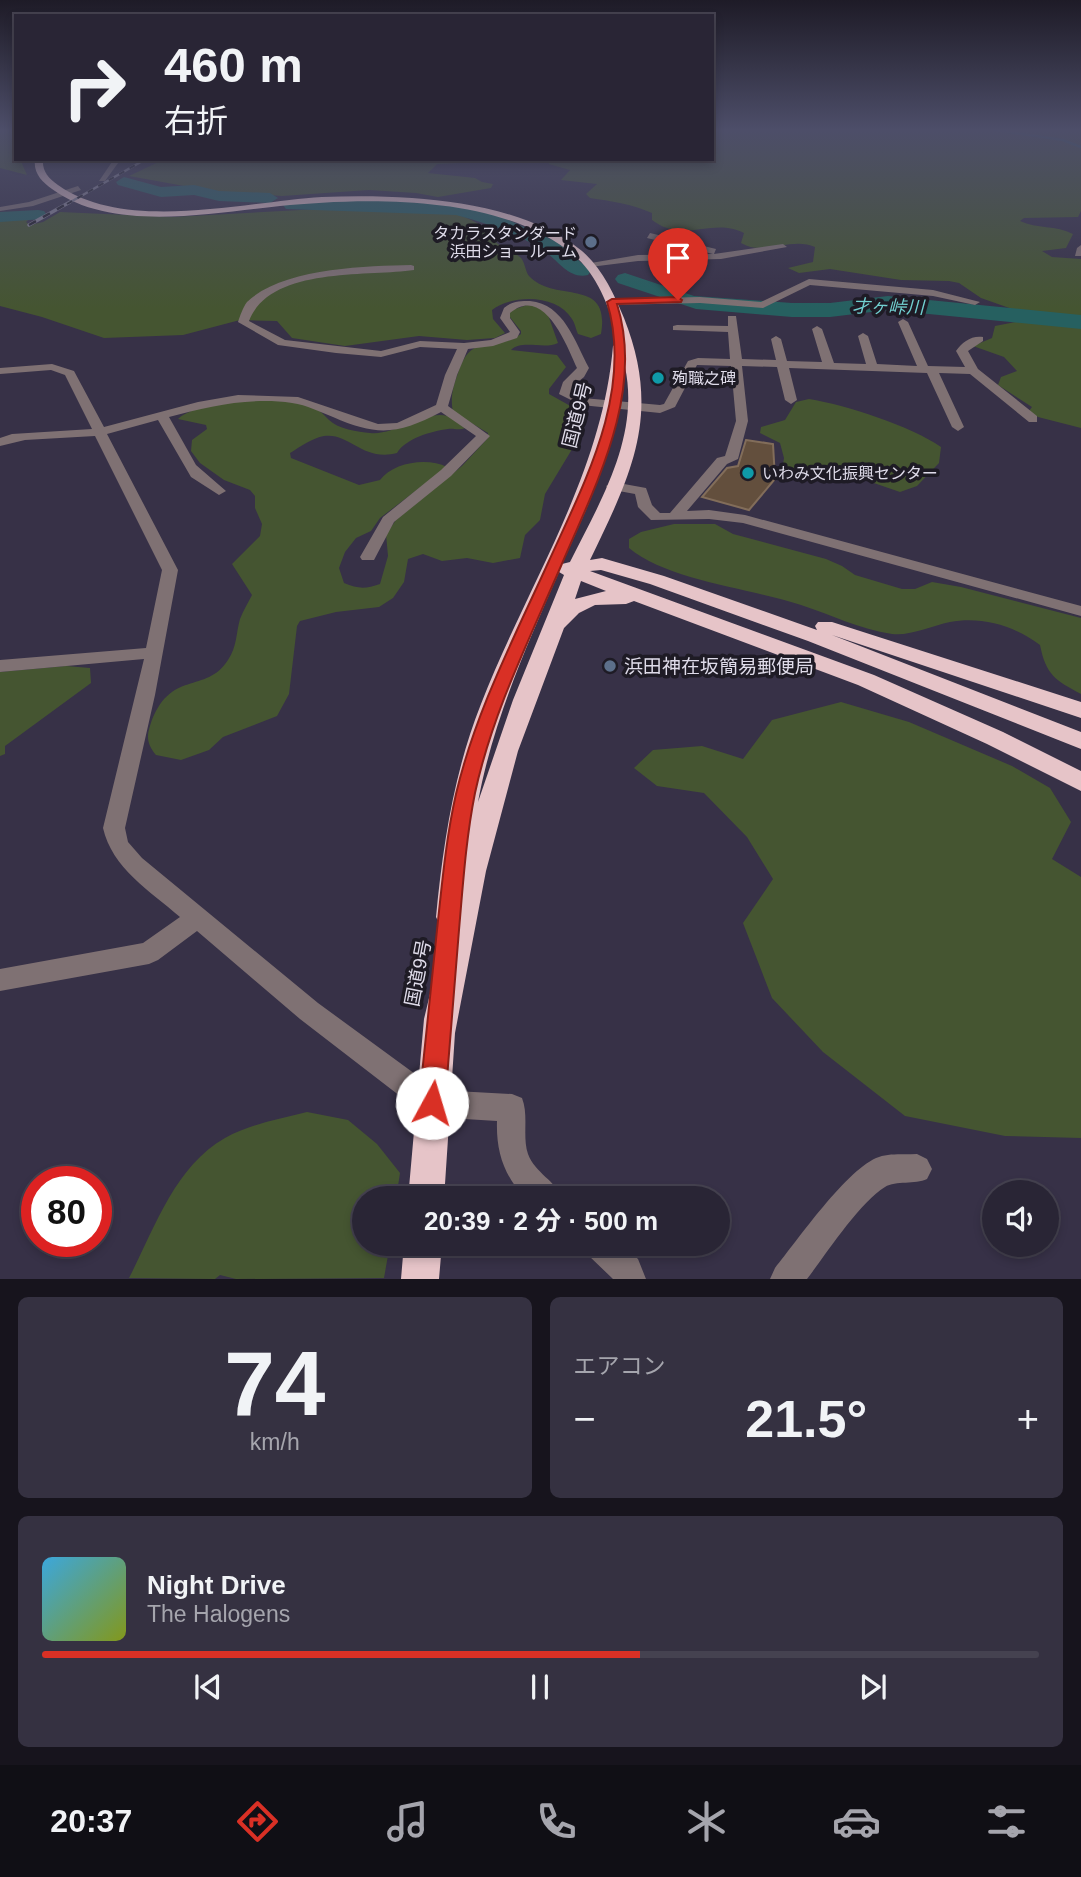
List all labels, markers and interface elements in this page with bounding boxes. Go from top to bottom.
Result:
text: 460 m [164,38,303,92]
icon: right [49,42,140,133]
text: 右折 [164,103,228,139]
place label: タカラスタンダード 浜田ショールーム [433,225,577,260]
pin [648,228,708,300]
marker: タカラスタンダード 浜田ショールーム [583,234,599,250]
icon: arrive [659,239,697,277]
water label: 才ヶ峠川 [852,296,926,318]
marker: 殉職之碑 [650,370,666,386]
place label: 殉職之碑 [672,370,736,387]
street label: 国道9号 [559,380,595,450]
marker: いわみ文化振興センター [740,465,756,481]
place label: いわみ文化振興センター [762,465,938,482]
place label: 浜田神在坂簡易郵便局 [624,656,814,677]
marker: 浜田神在坂簡易郵便局 [602,658,618,674]
street label: 国道9号 [401,938,435,1008]
position arrow [395,1066,469,1140]
speed limit sign: 80 [21,1166,112,1257]
map controls [982,1180,1059,1257]
button: sound [982,1180,1059,1257]
text: 20:39 · 2 分 · 500 m [424,1206,658,1236]
text: 74 [224,1333,325,1434]
text: エアコン [574,1353,666,1379]
text: 21.5° [745,1390,867,1448]
text: − [574,1398,596,1440]
text: + [1017,1398,1039,1440]
text: km/h [250,1429,300,1455]
text: Night Drive [147,1570,286,1600]
text: The Halogens [147,1601,290,1627]
icon: previous [189,1668,227,1706]
icon: pause [521,1668,559,1706]
icon: next [854,1668,892,1706]
icon: directions [233,1797,282,1846]
icon: music [383,1797,432,1846]
icon: phone [532,1797,581,1846]
icon: climate [682,1797,731,1846]
icon: car [832,1797,881,1846]
icon: filters [982,1797,1031,1846]
text: 20:37 [50,1803,132,1839]

